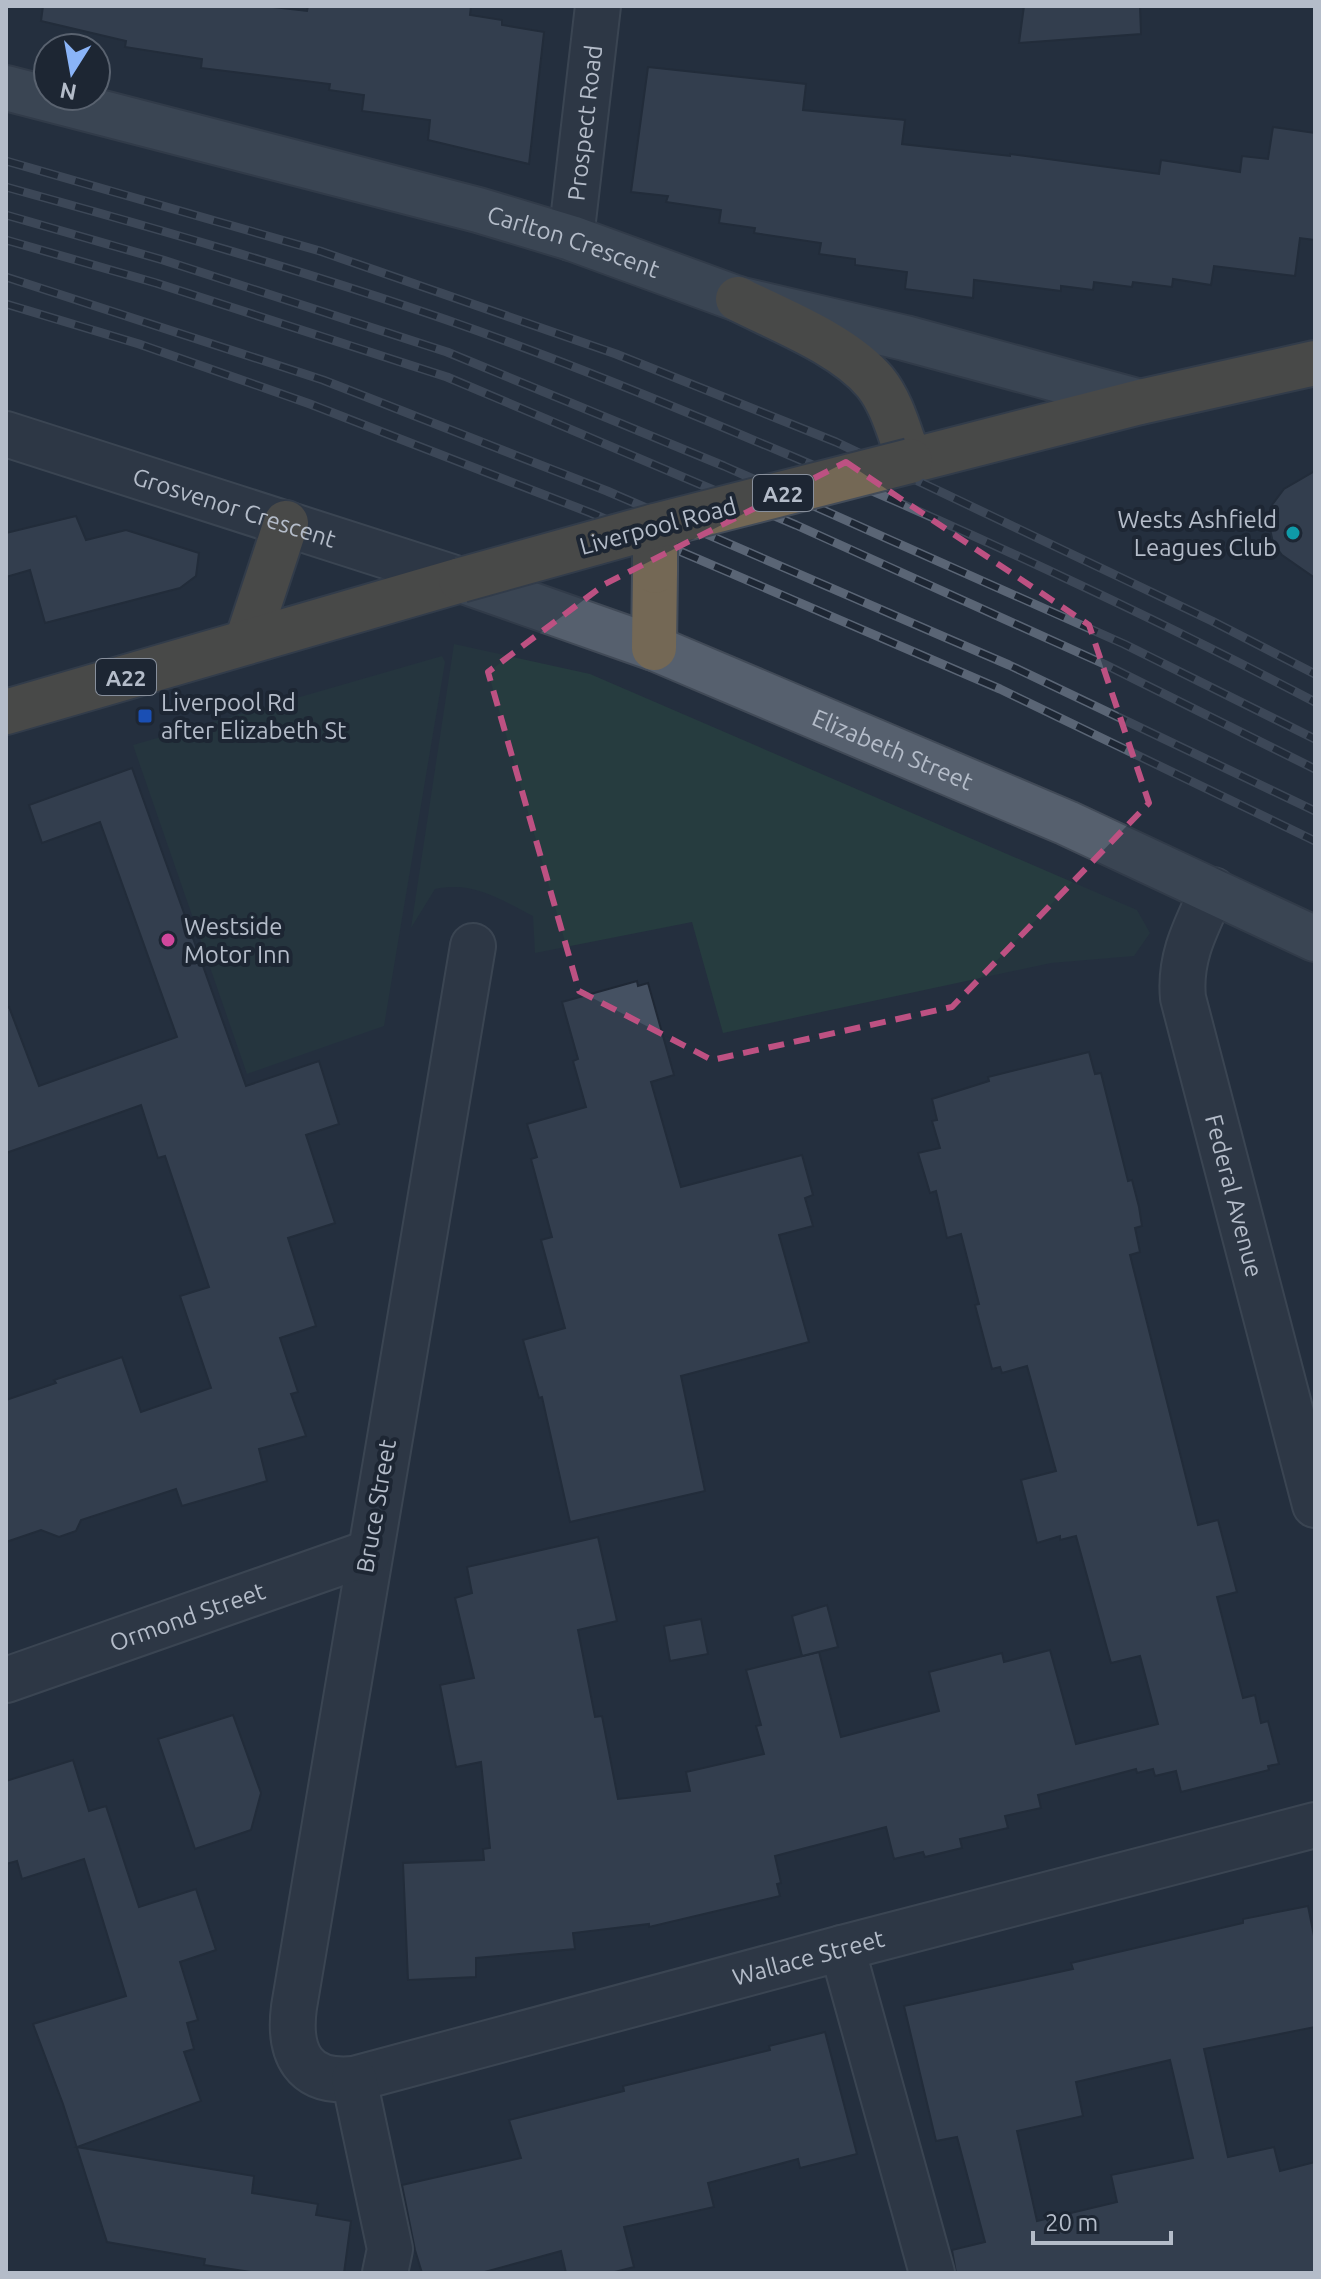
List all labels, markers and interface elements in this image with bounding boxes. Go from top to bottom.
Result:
north arrow [32,32,112,112]
street label: Prospect Road [562,43,607,202]
text: N [58,78,79,106]
street label: Carlton Crescent [484,200,664,283]
street label: Grosvenor Crescent [130,462,340,553]
road number: A22 [753,475,813,511]
street label: Liverpool Road [577,492,739,560]
place label: Wests Ashfield Leagues Club [1118,506,1277,561]
marker: Wests Ashfield Leagues Club [1284,524,1302,542]
road number: A22 [96,659,156,695]
place label: Liverpool Rd after Elizabeth St [161,689,347,744]
street label: Elizabeth Street [808,703,978,795]
marker: Liverpool Rd after Elizabeth St [136,707,154,725]
place label: Westside Motor Inn [184,913,290,968]
marker: Westside Motor Inn [159,931,177,949]
street label: Federal Avenue [1200,1111,1269,1280]
street label: Bruce Street [351,1437,401,1575]
street label: Ormond Street [106,1577,269,1656]
street label: Wallace Street [729,1924,888,1990]
scale bar [1033,2195,1171,2245]
text: 20 m [1045,2209,1098,2236]

